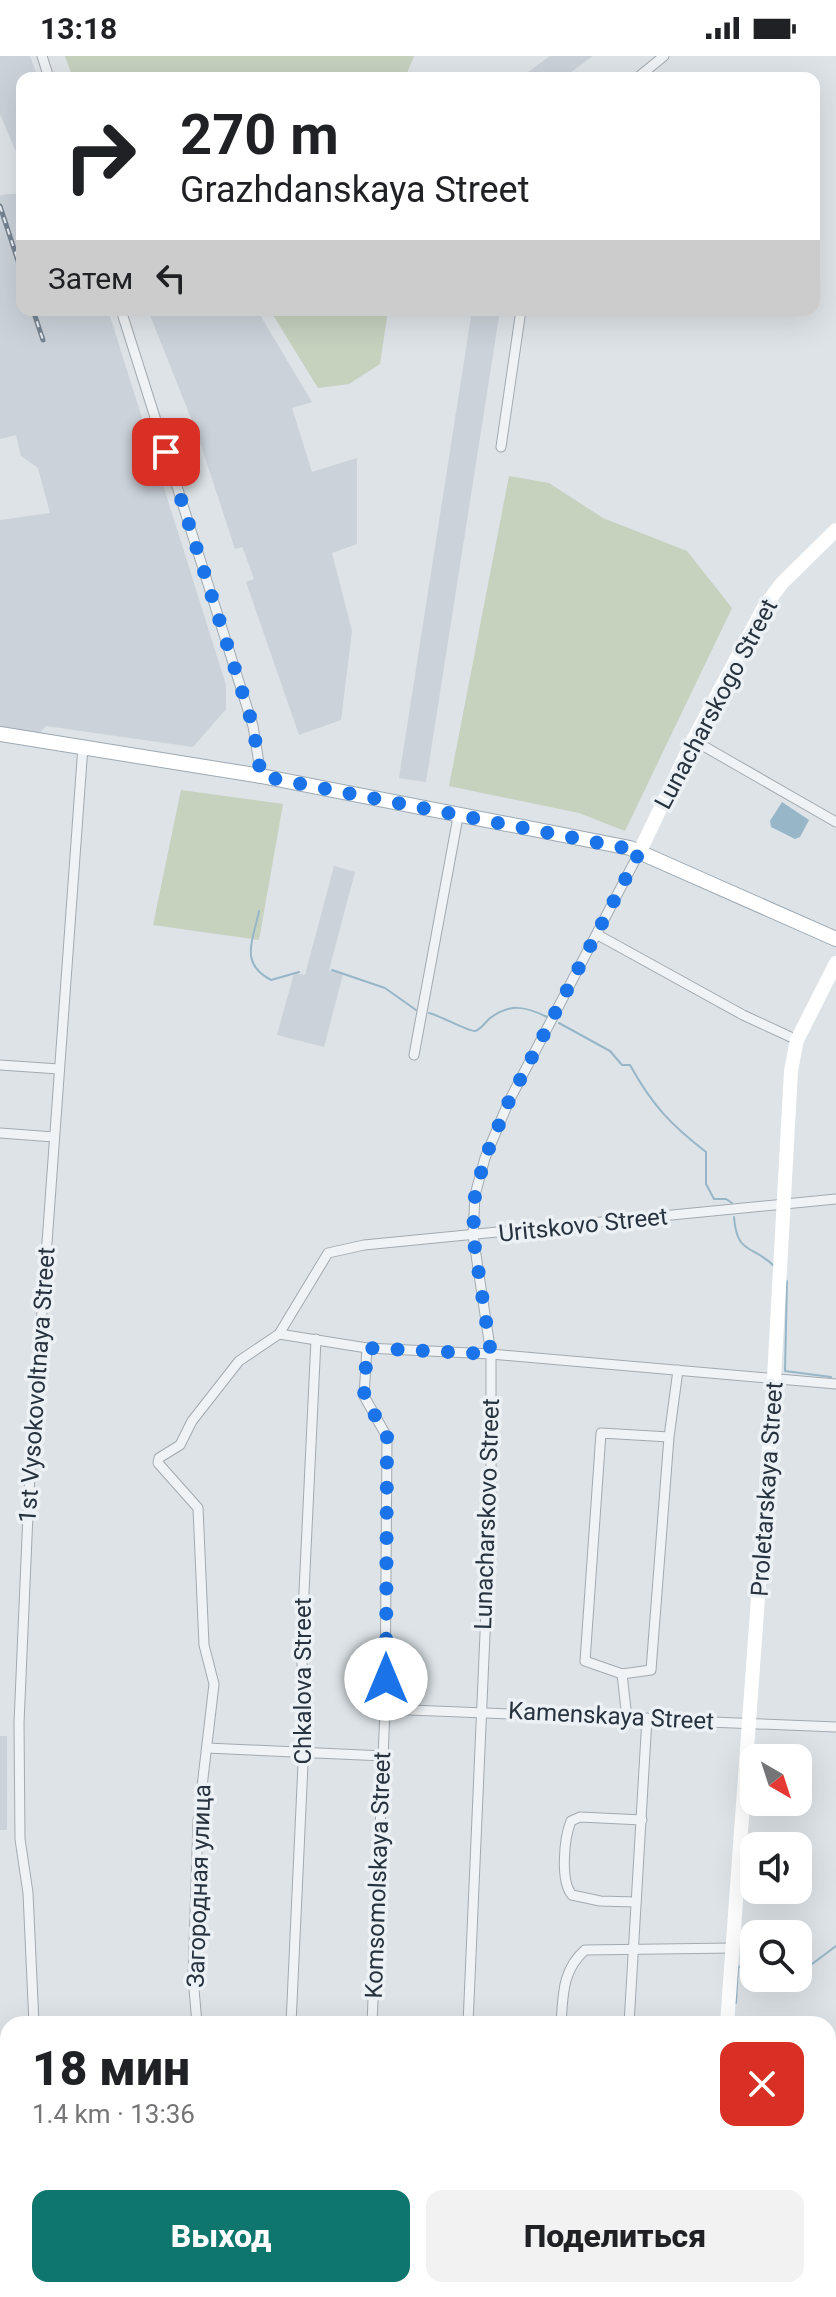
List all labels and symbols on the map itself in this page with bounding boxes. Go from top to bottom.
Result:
pin [132,418,200,486]
street label: Lunacharskogo Street [649,594,783,814]
street label: Uritskovo Street [497,1202,669,1248]
street label: 1st Vysokovoltnaya Street [13,1246,61,1524]
street label: Proletarskaya Street [746,1381,788,1597]
street label: Lunacharskovo Street [469,1398,505,1630]
street label: Chkalova Street [289,1597,317,1765]
position arrow [344,1637,428,1721]
street label: Kamenskaya Street [507,1697,715,1735]
north arrow [740,1744,812,1816]
street label: Komsomolskaya Street [360,1751,396,1999]
street label: Загородная улица [181,1784,217,1988]

